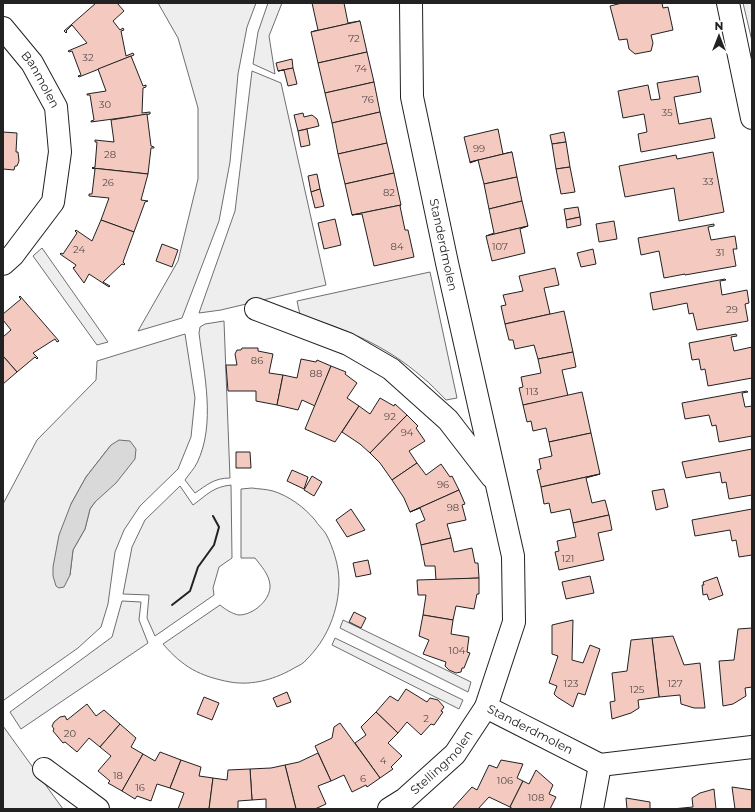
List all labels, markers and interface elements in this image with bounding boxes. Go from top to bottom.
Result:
north arrow [699,16,739,56]
text: N [715,19,723,33]
house number: 72 [348,32,360,45]
street label: Banmolen [18,48,63,110]
house number: 32 [82,51,94,64]
house number: 74 [355,62,367,75]
house number: 76 [362,93,374,106]
house number: 30 [99,98,112,111]
house number: 35 [661,106,673,119]
house number: 99 [473,142,485,155]
house number: 28 [104,148,116,161]
house number: 33 [702,175,714,188]
house number: 26 [102,176,114,189]
house number: 82 [383,186,395,199]
street label: Standerdmolen [427,197,461,292]
house number: 84 [391,240,404,253]
house number: 107 [492,240,508,253]
house number: 24 [73,243,85,256]
house number: 31 [715,246,725,259]
house number: 29 [726,303,738,316]
house number: 86 [251,354,263,367]
house number: 88 [310,367,322,380]
house number: 113 [526,385,539,398]
house number: 92 [384,410,396,423]
house number: 94 [401,426,414,439]
house number: 96 [437,478,449,491]
house number: 98 [447,501,459,514]
house number: 121 [562,552,574,565]
house number: 104 [449,644,466,657]
house number: 123 [564,677,579,690]
house number: 127 [667,677,683,690]
house number: 125 [630,683,645,696]
street label: Standerdmolen [485,701,576,757]
house number: 2 [423,712,429,725]
house number: 20 [64,727,77,740]
street label: Stellingmolen [407,727,476,798]
house number: 4 [380,754,387,767]
house number: 18 [113,769,123,782]
house number: 6 [360,772,366,785]
house number: 106 [497,774,513,787]
house number: 16 [135,781,145,794]
house number: 108 [528,791,544,804]

